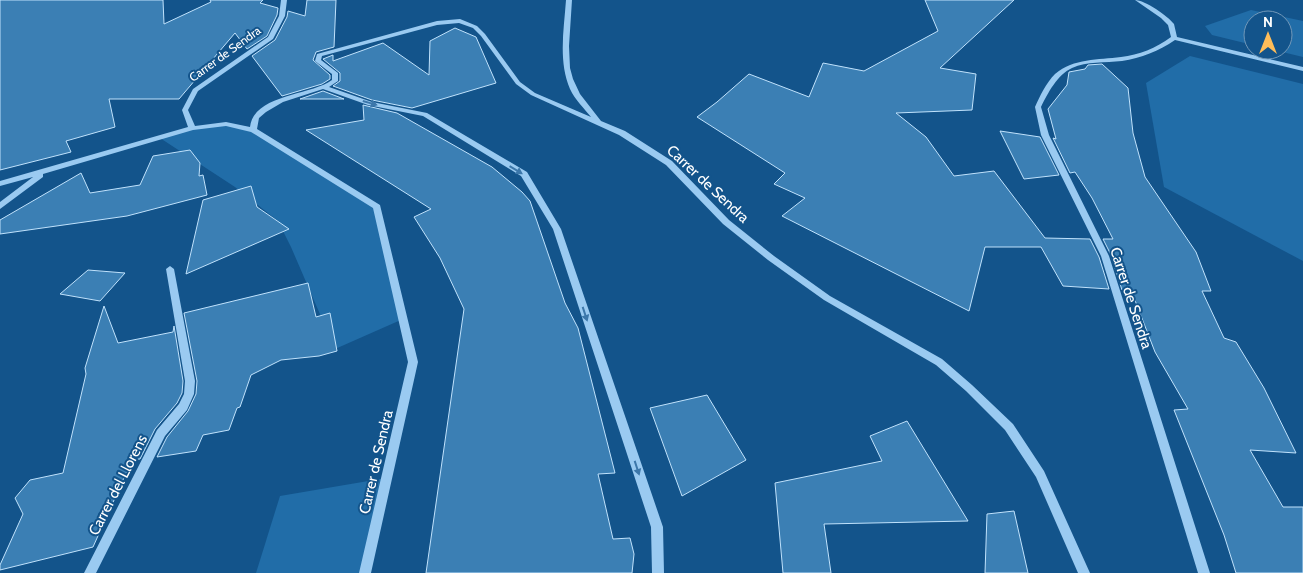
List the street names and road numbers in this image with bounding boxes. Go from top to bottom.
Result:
street label: Carrer de Sendra [186,22,264,85]
street label: Carrer de Sendra [663,141,753,227]
street label: Carrer de Sendra [1106,245,1156,352]
street label: Carrer de Sendra [355,408,397,516]
street label: Carrer del Llorens [85,432,151,538]

